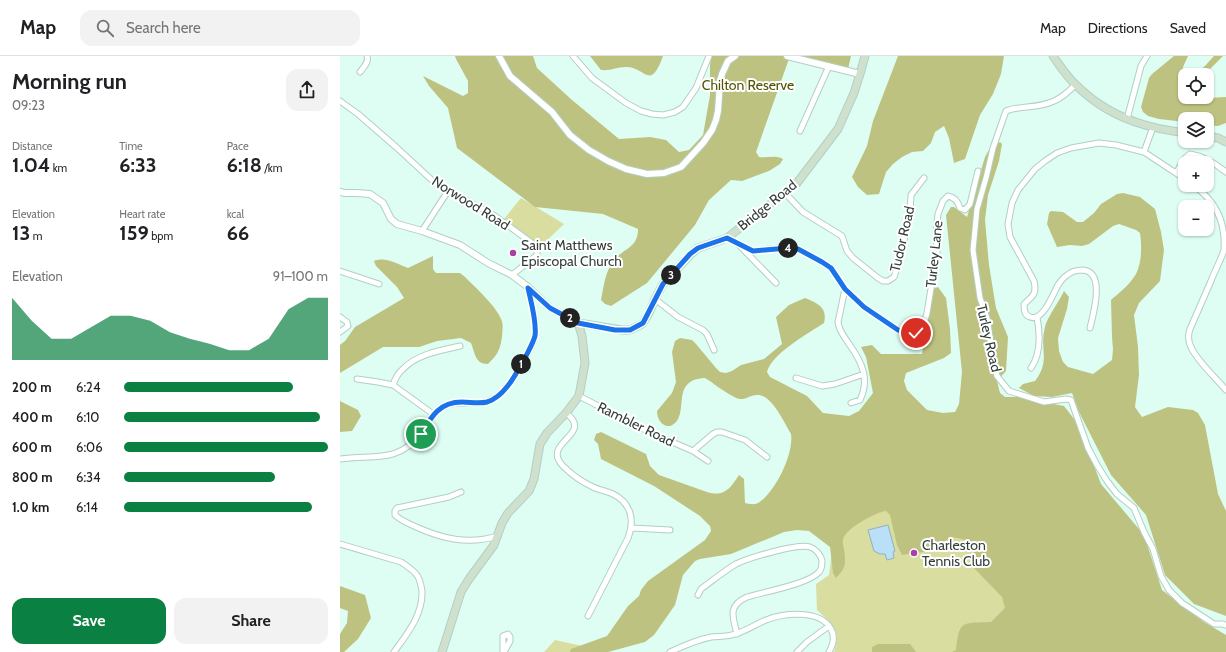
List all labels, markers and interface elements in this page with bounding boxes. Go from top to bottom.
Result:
search box [80,10,360,46]
text: Map [20,16,56,39]
icon: search [94,17,116,39]
text: Search here [126,19,201,37]
text: Map [1040,19,1066,37]
text: Directions [1088,19,1148,37]
text: Saved [1170,19,1206,37]
text: Morning run [12,68,127,95]
map controls [1178,68,1214,236]
button: locate [1178,68,1214,104]
button: share [286,69,328,111]
park label: Chilton Reserve [702,76,794,94]
text: 09:23 [12,97,45,113]
button: layers [1178,112,1214,148]
text: Distance [12,139,53,153]
text: Time [119,139,143,153]
text: Pace [227,139,249,153]
text: 1.04 [12,153,50,177]
text: 6:33 [119,153,157,177]
text: 6:18 [227,153,262,177]
button: + [1178,156,1214,192]
text: km [50,161,67,175]
text: /km [262,161,282,175]
street label: Norwood Road [429,172,513,234]
street label: Bridge Road [734,176,800,234]
button: − [1178,200,1214,236]
street label: Tudor Road [886,204,918,274]
text: Elevation [12,207,55,221]
text: Heart rate [119,207,165,221]
text: kcal [227,207,244,221]
street label: Turley Lane [922,220,946,288]
text: 13 [12,221,30,245]
text: 159 [119,221,149,245]
text: 66 [227,221,249,245]
text: m [30,229,42,243]
text: bpm [149,229,173,243]
place label: Saint Matthews Episcopal Church [521,236,622,270]
pin: 4 [778,238,798,258]
text: 4 [785,241,791,255]
marker: Saint Matthews Episcopal Church [508,248,518,258]
pin: 3 [661,265,681,285]
text: Elevation [12,268,63,284]
text: 91–100 m [273,268,328,284]
text: 3 [668,268,674,282]
street label: Turley Road [972,302,1006,374]
pin: 2 [560,308,580,328]
text: 2 [567,311,573,325]
pin [899,316,933,350]
icon: check [905,322,927,344]
pin: 1 [511,354,531,374]
text: 1 [519,357,523,371]
text: 200 m [12,379,51,395]
text: 6:24 [76,379,100,395]
street label: Rambler Road [595,398,677,450]
text: 400 m [12,409,53,425]
text: 6:10 [76,409,99,425]
pin [404,417,438,451]
icon: arrive [410,423,432,445]
text: 600 m [12,439,52,455]
text: 6:06 [76,439,103,455]
text: 800 m [12,469,52,485]
text: 6:34 [76,469,101,485]
text: 1.0 km [12,499,49,515]
text: 6:14 [76,499,98,515]
place label: Charleston Tennis Club [922,536,990,570]
marker: Charleston Tennis Club [909,548,919,558]
button: Save [12,598,166,644]
button: Share [174,598,328,644]

